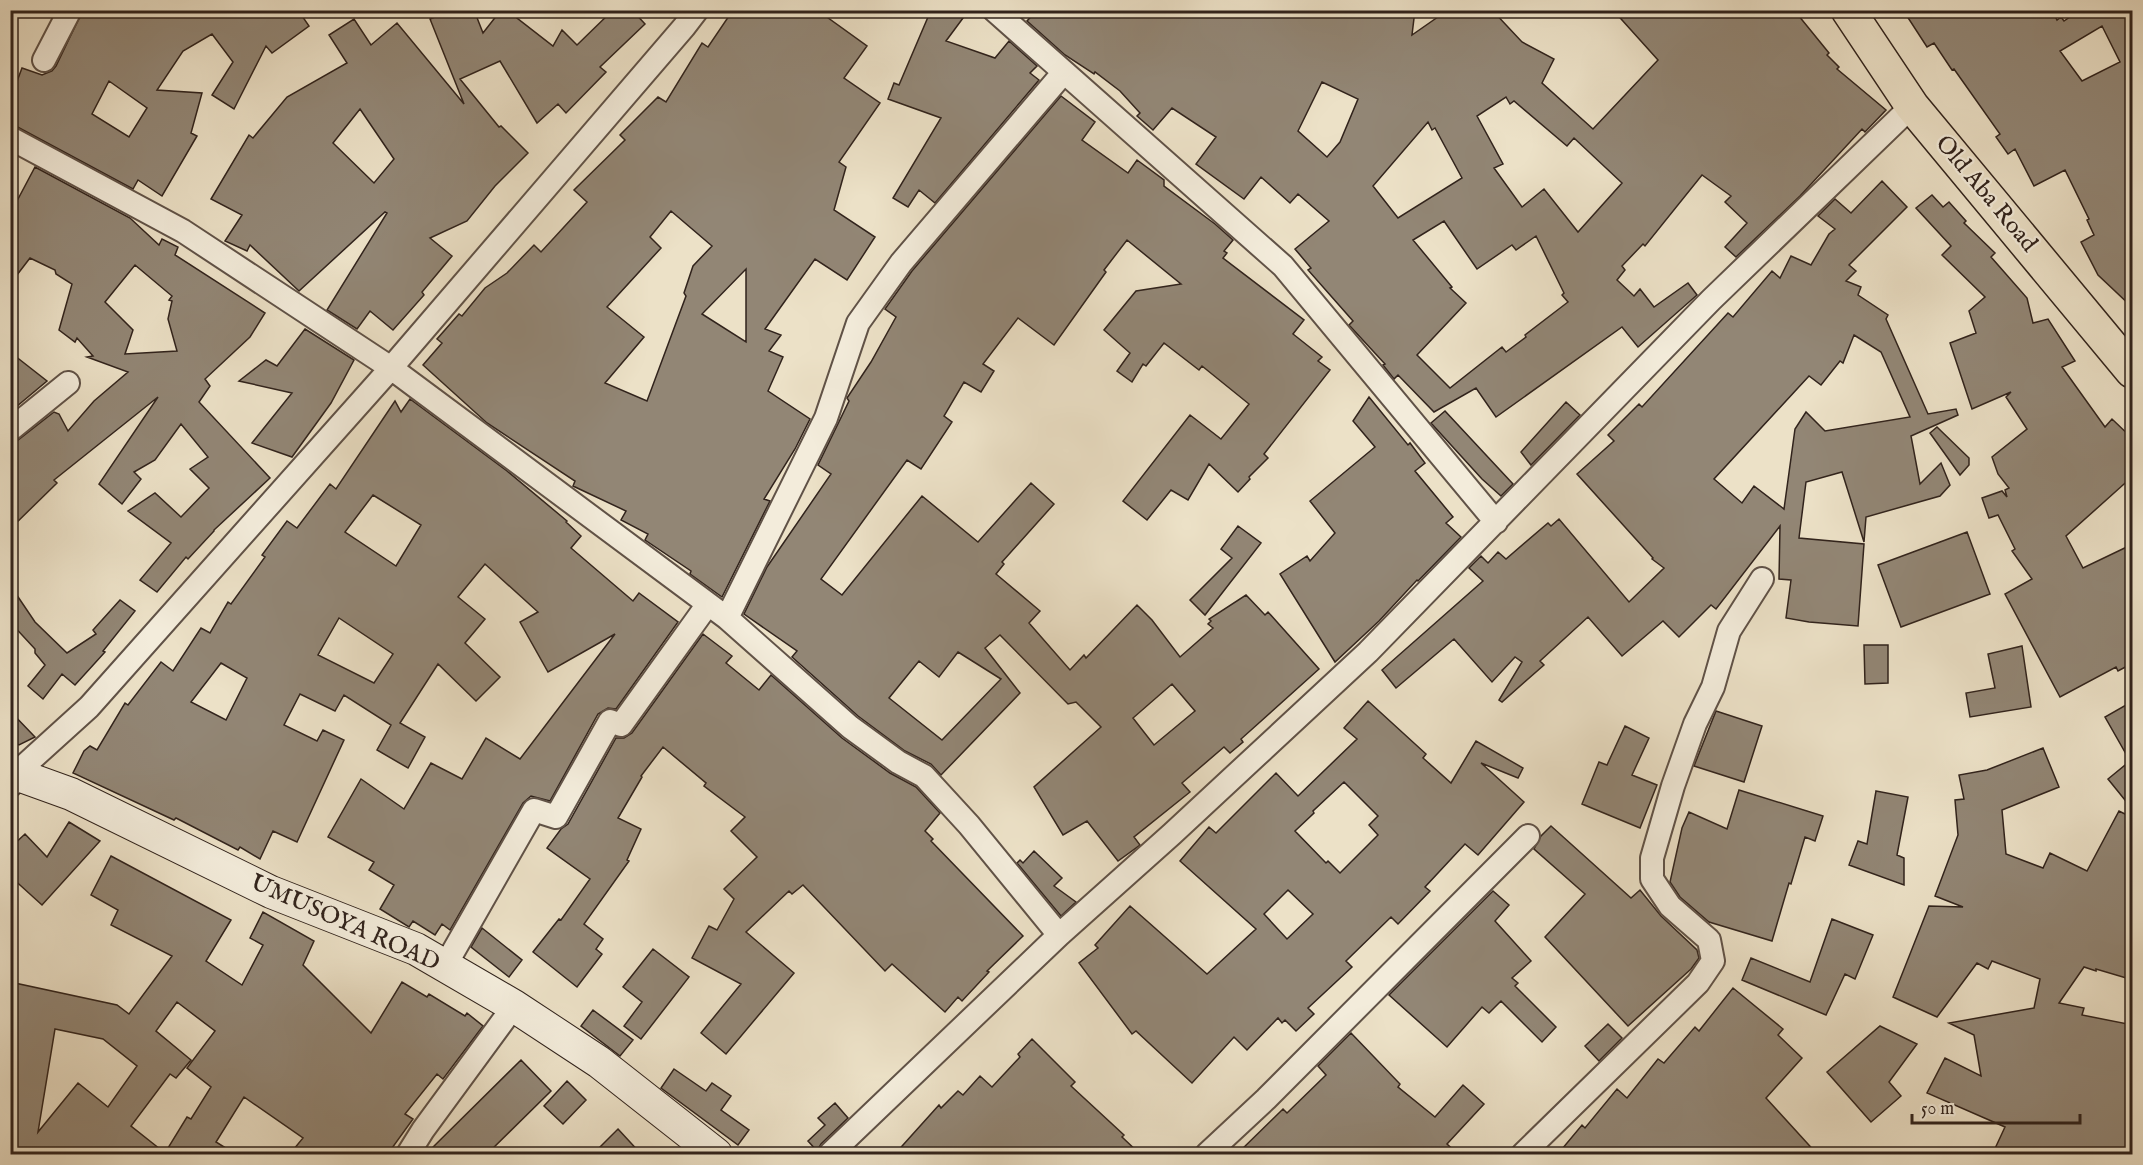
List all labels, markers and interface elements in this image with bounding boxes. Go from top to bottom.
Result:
street label: Old Aba Road [1928,129,2044,259]
street label: UMUSOYA ROAD [245,867,445,979]
scale bar [1912,1087,2080,1125]
text: 50 m [1921,1098,1954,1121]

